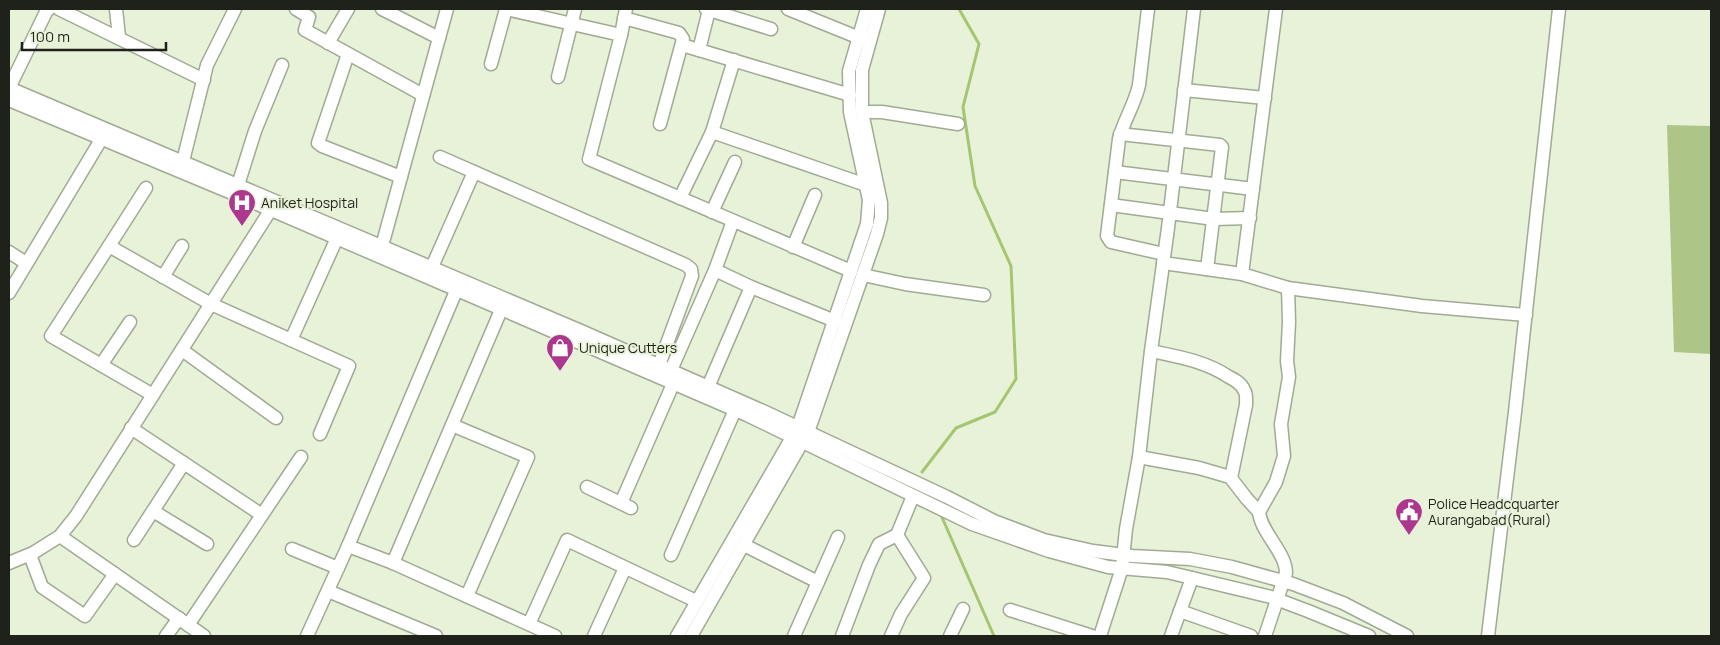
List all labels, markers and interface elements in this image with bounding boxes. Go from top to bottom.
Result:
scale bar [22,20,166,52]
text: 100 m [30,26,70,47]
hospital icon: Aniket Hospital [227,188,257,227]
place label: Aniket Hospital [261,193,358,212]
shop icon: Unique Cutters [545,333,575,372]
place label: Unique Cutters [579,338,677,357]
place label: Police Headcquarter Aurangabad(Rural) [1428,494,1559,529]
public building icon: Police Headcquarter Aurangabad(Rural) [1394,497,1424,536]

